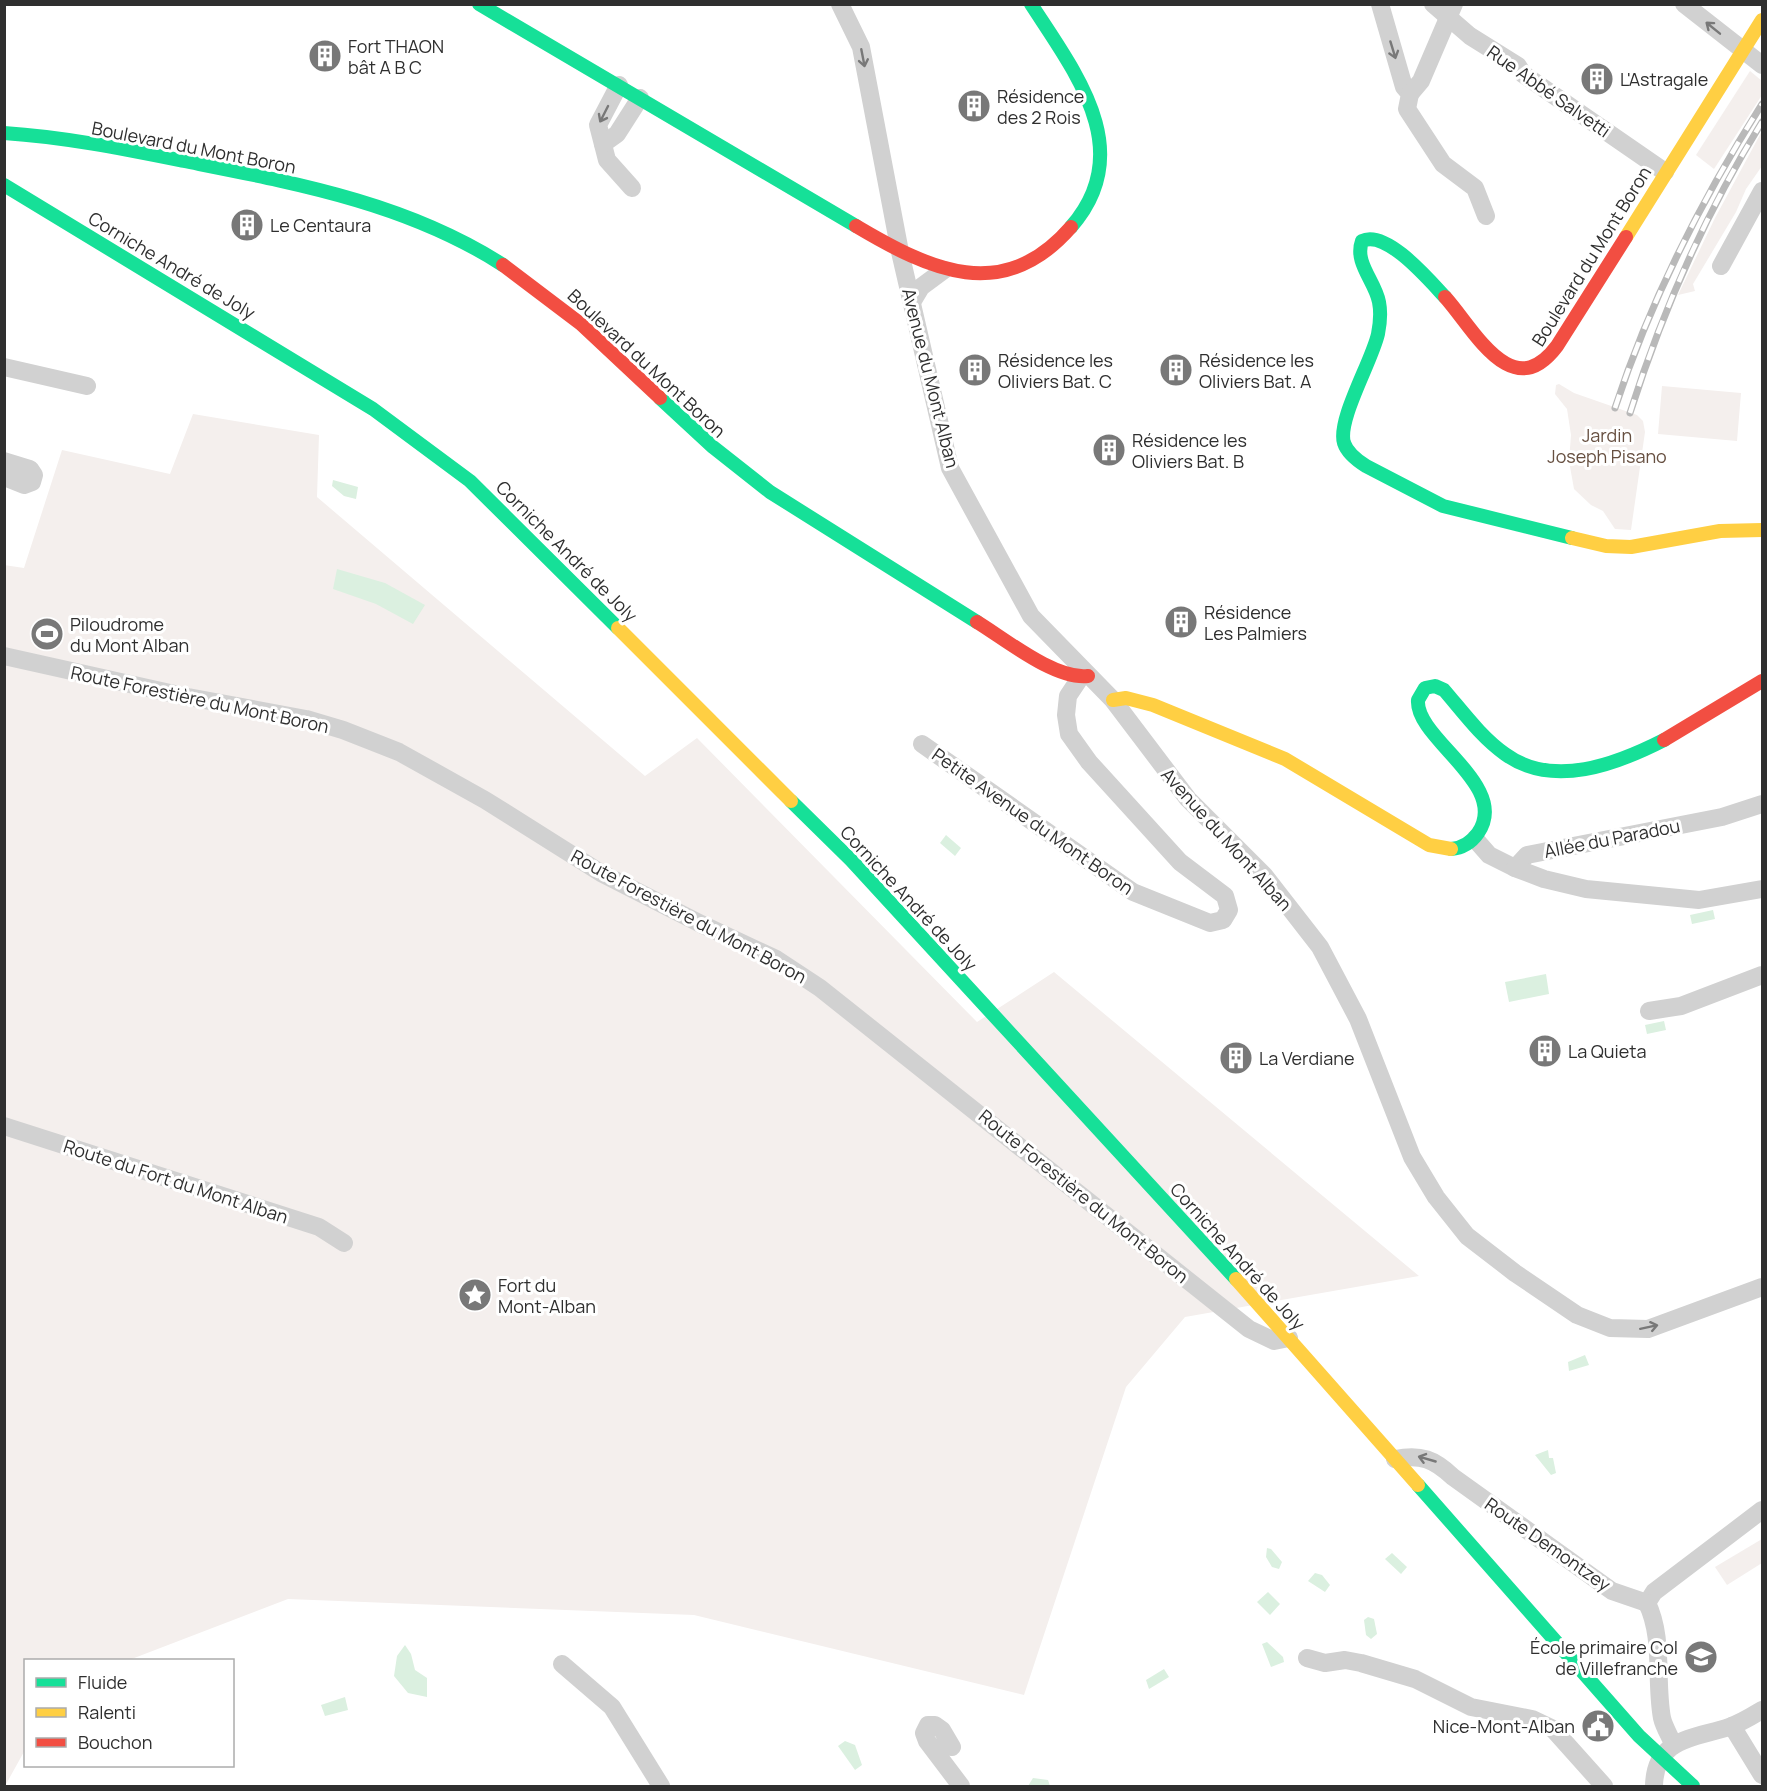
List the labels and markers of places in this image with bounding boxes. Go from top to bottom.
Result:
place label: Fort THAON bât A B C [348,34,444,79]
building icon: Fort THAON bât A B C [307,38,343,74]
building icon: L'Astragale [1579,61,1615,97]
place label: L'Astragale [1620,67,1708,91]
place label: Résidence des 2 Rois [997,84,1084,129]
building icon: Résidence des 2 Rois [956,88,992,124]
building icon: Le Centaura [229,207,265,243]
place label: Le Centaura [270,213,371,237]
place label: Résidence les Oliviers Bat. C [998,348,1113,393]
place label: Résidence les Oliviers Bat. A [1199,348,1314,393]
building icon: Résidence les Oliviers Bat. C [957,352,993,388]
building icon: Résidence les Oliviers Bat. A [1158,352,1194,388]
place label: Résidence les Oliviers Bat. B [1132,428,1247,473]
building icon: Résidence les Oliviers Bat. B [1091,432,1127,468]
place label: Résidence Les Palmiers [1204,600,1307,645]
building icon: Résidence Les Palmiers [1163,604,1199,640]
place label: Piloudrome du Mont Alban [70,612,189,657]
sports icon: Piloudrome du Mont Alban [29,616,65,652]
building icon: La Quieta [1527,1033,1563,1069]
place label: La Quieta [1568,1039,1646,1063]
building icon: La Verdiane [1218,1040,1254,1076]
place label: La Verdiane [1259,1046,1354,1070]
place label: Fort du Mont-Alban [498,1273,596,1318]
place icon: Fort du Mont-Alban [457,1277,493,1313]
place label: École primaire Col de Villefranche [1530,1635,1678,1680]
school or university icon: École primaire Col de Villefranche [1683,1639,1719,1675]
public building icon: Nice-Mont-Alban [1580,1708,1616,1744]
place label: Nice-Mont-Alban [1433,1714,1575,1738]

